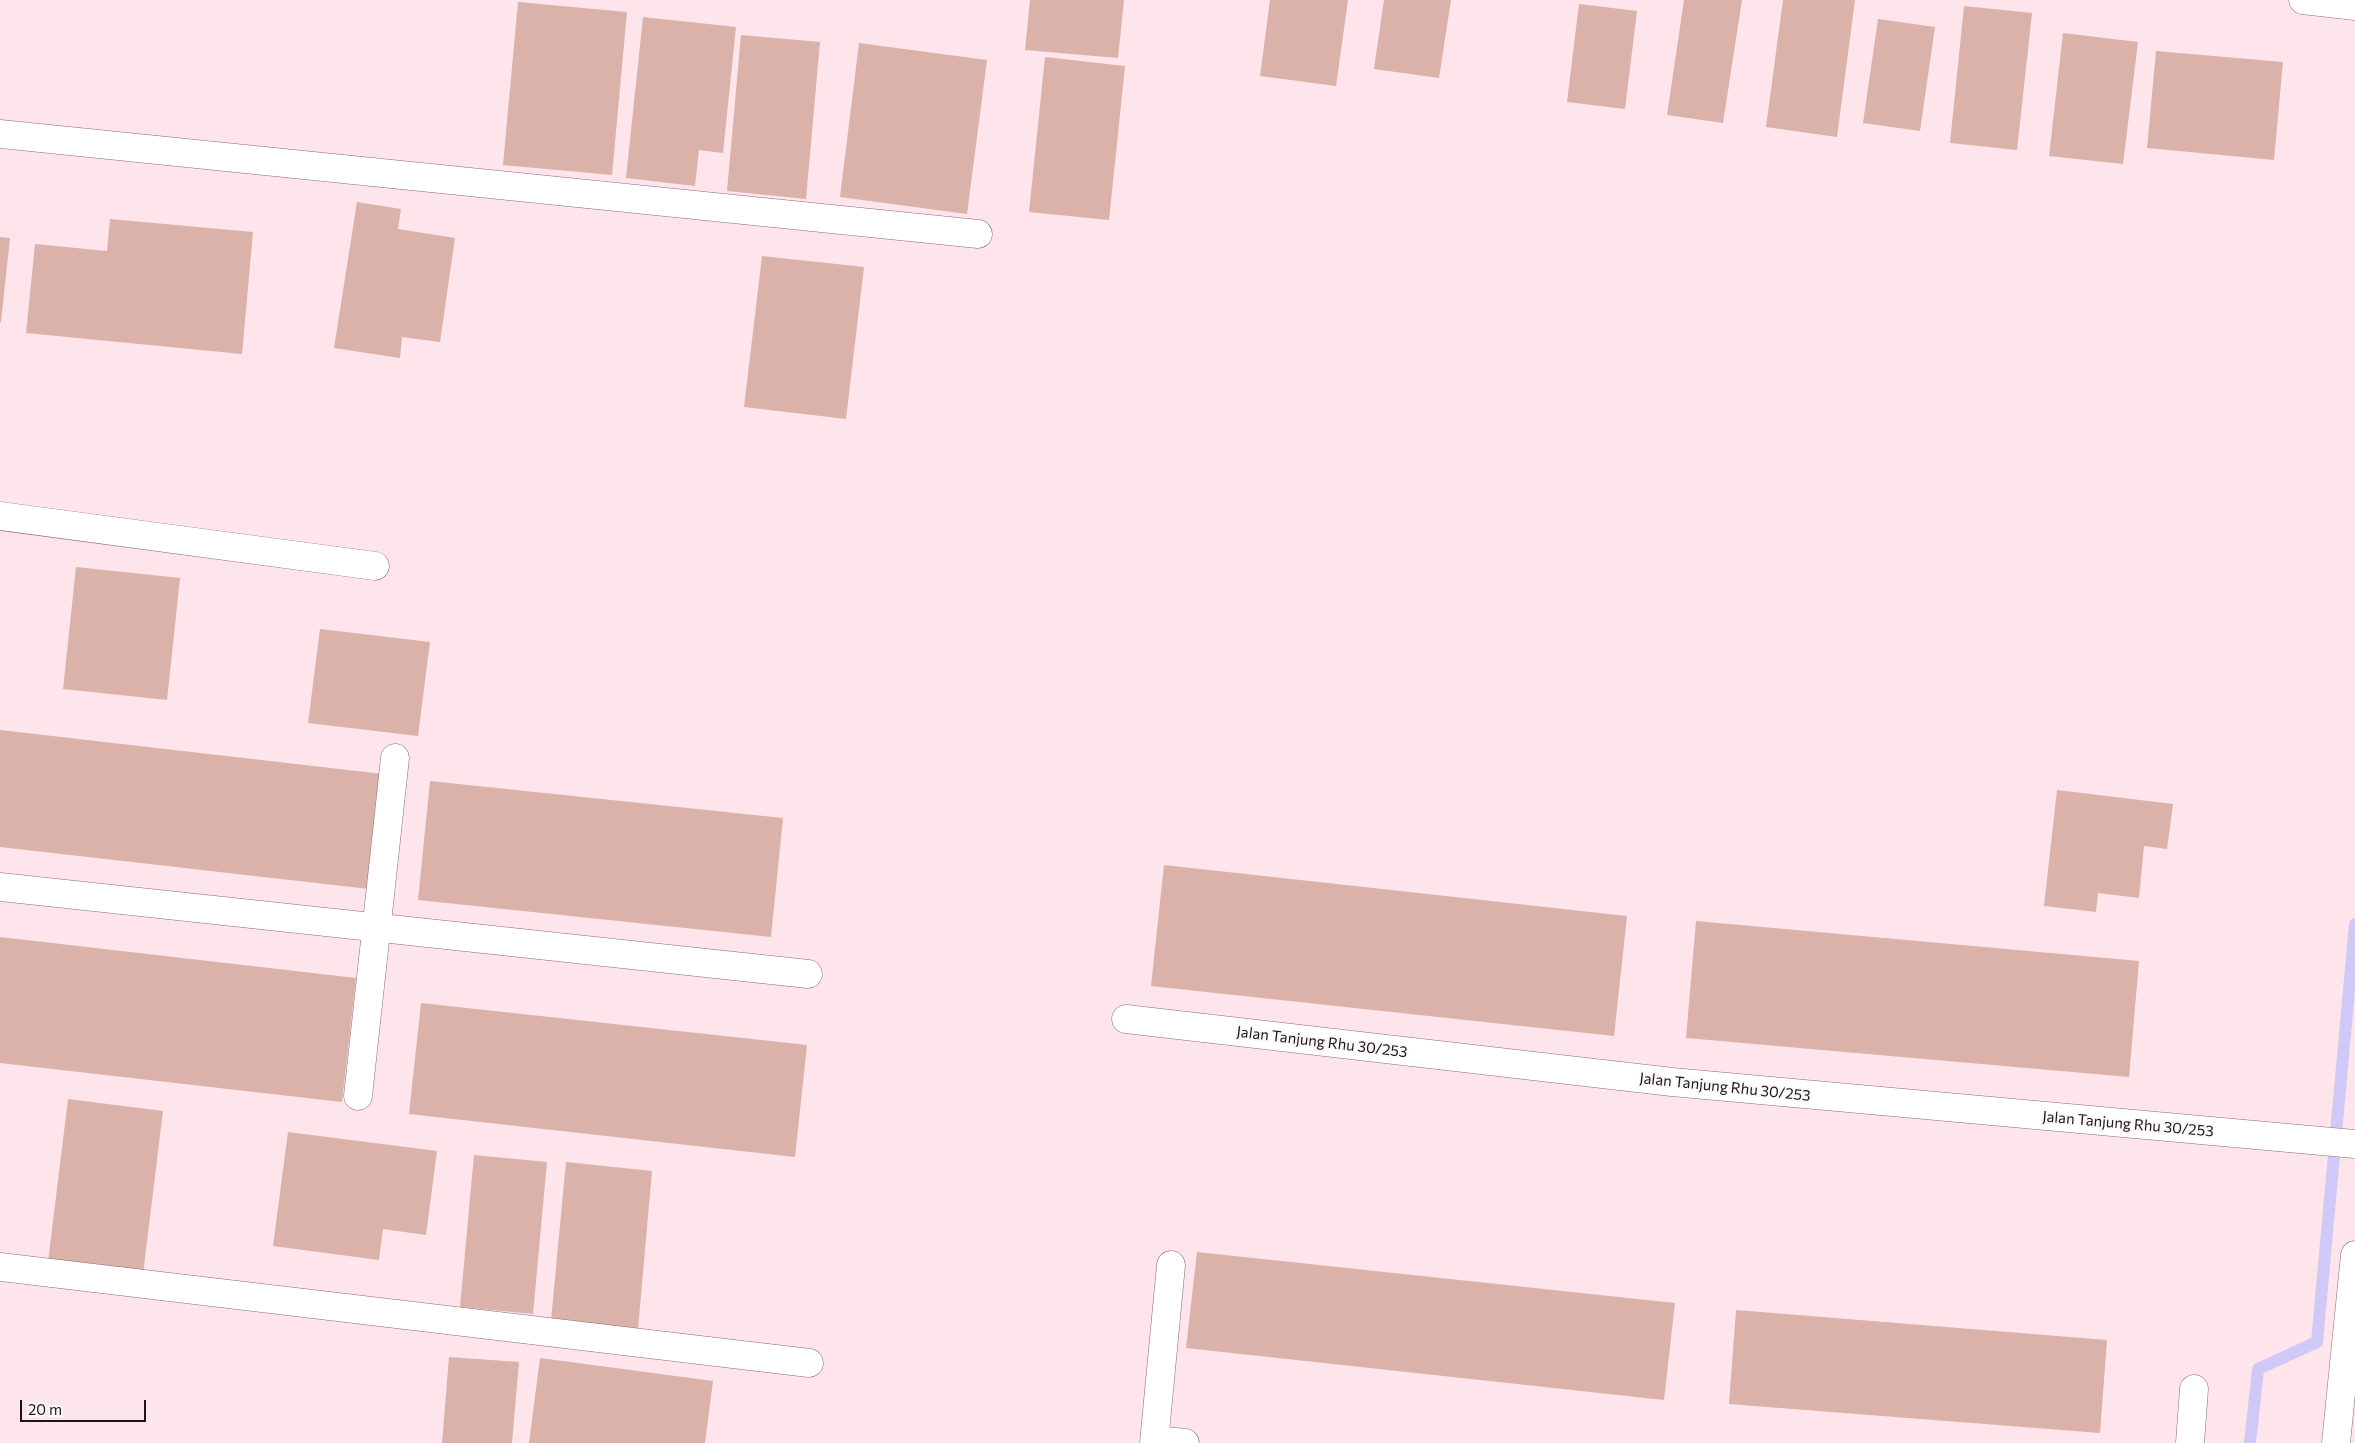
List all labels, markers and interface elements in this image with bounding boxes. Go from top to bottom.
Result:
street label: Jalan Tanjung Rhu 30/253 [1236,1023,1408,1061]
street label: Jalan Tanjung Rhu 30/253 [1639,1069,1811,1105]
street label: Jalan Tanjung Rhu 30/253 [2042,1108,2214,1140]
scale bar [22,1390,149,1422]
text: 20 m [28,1400,62,1418]

